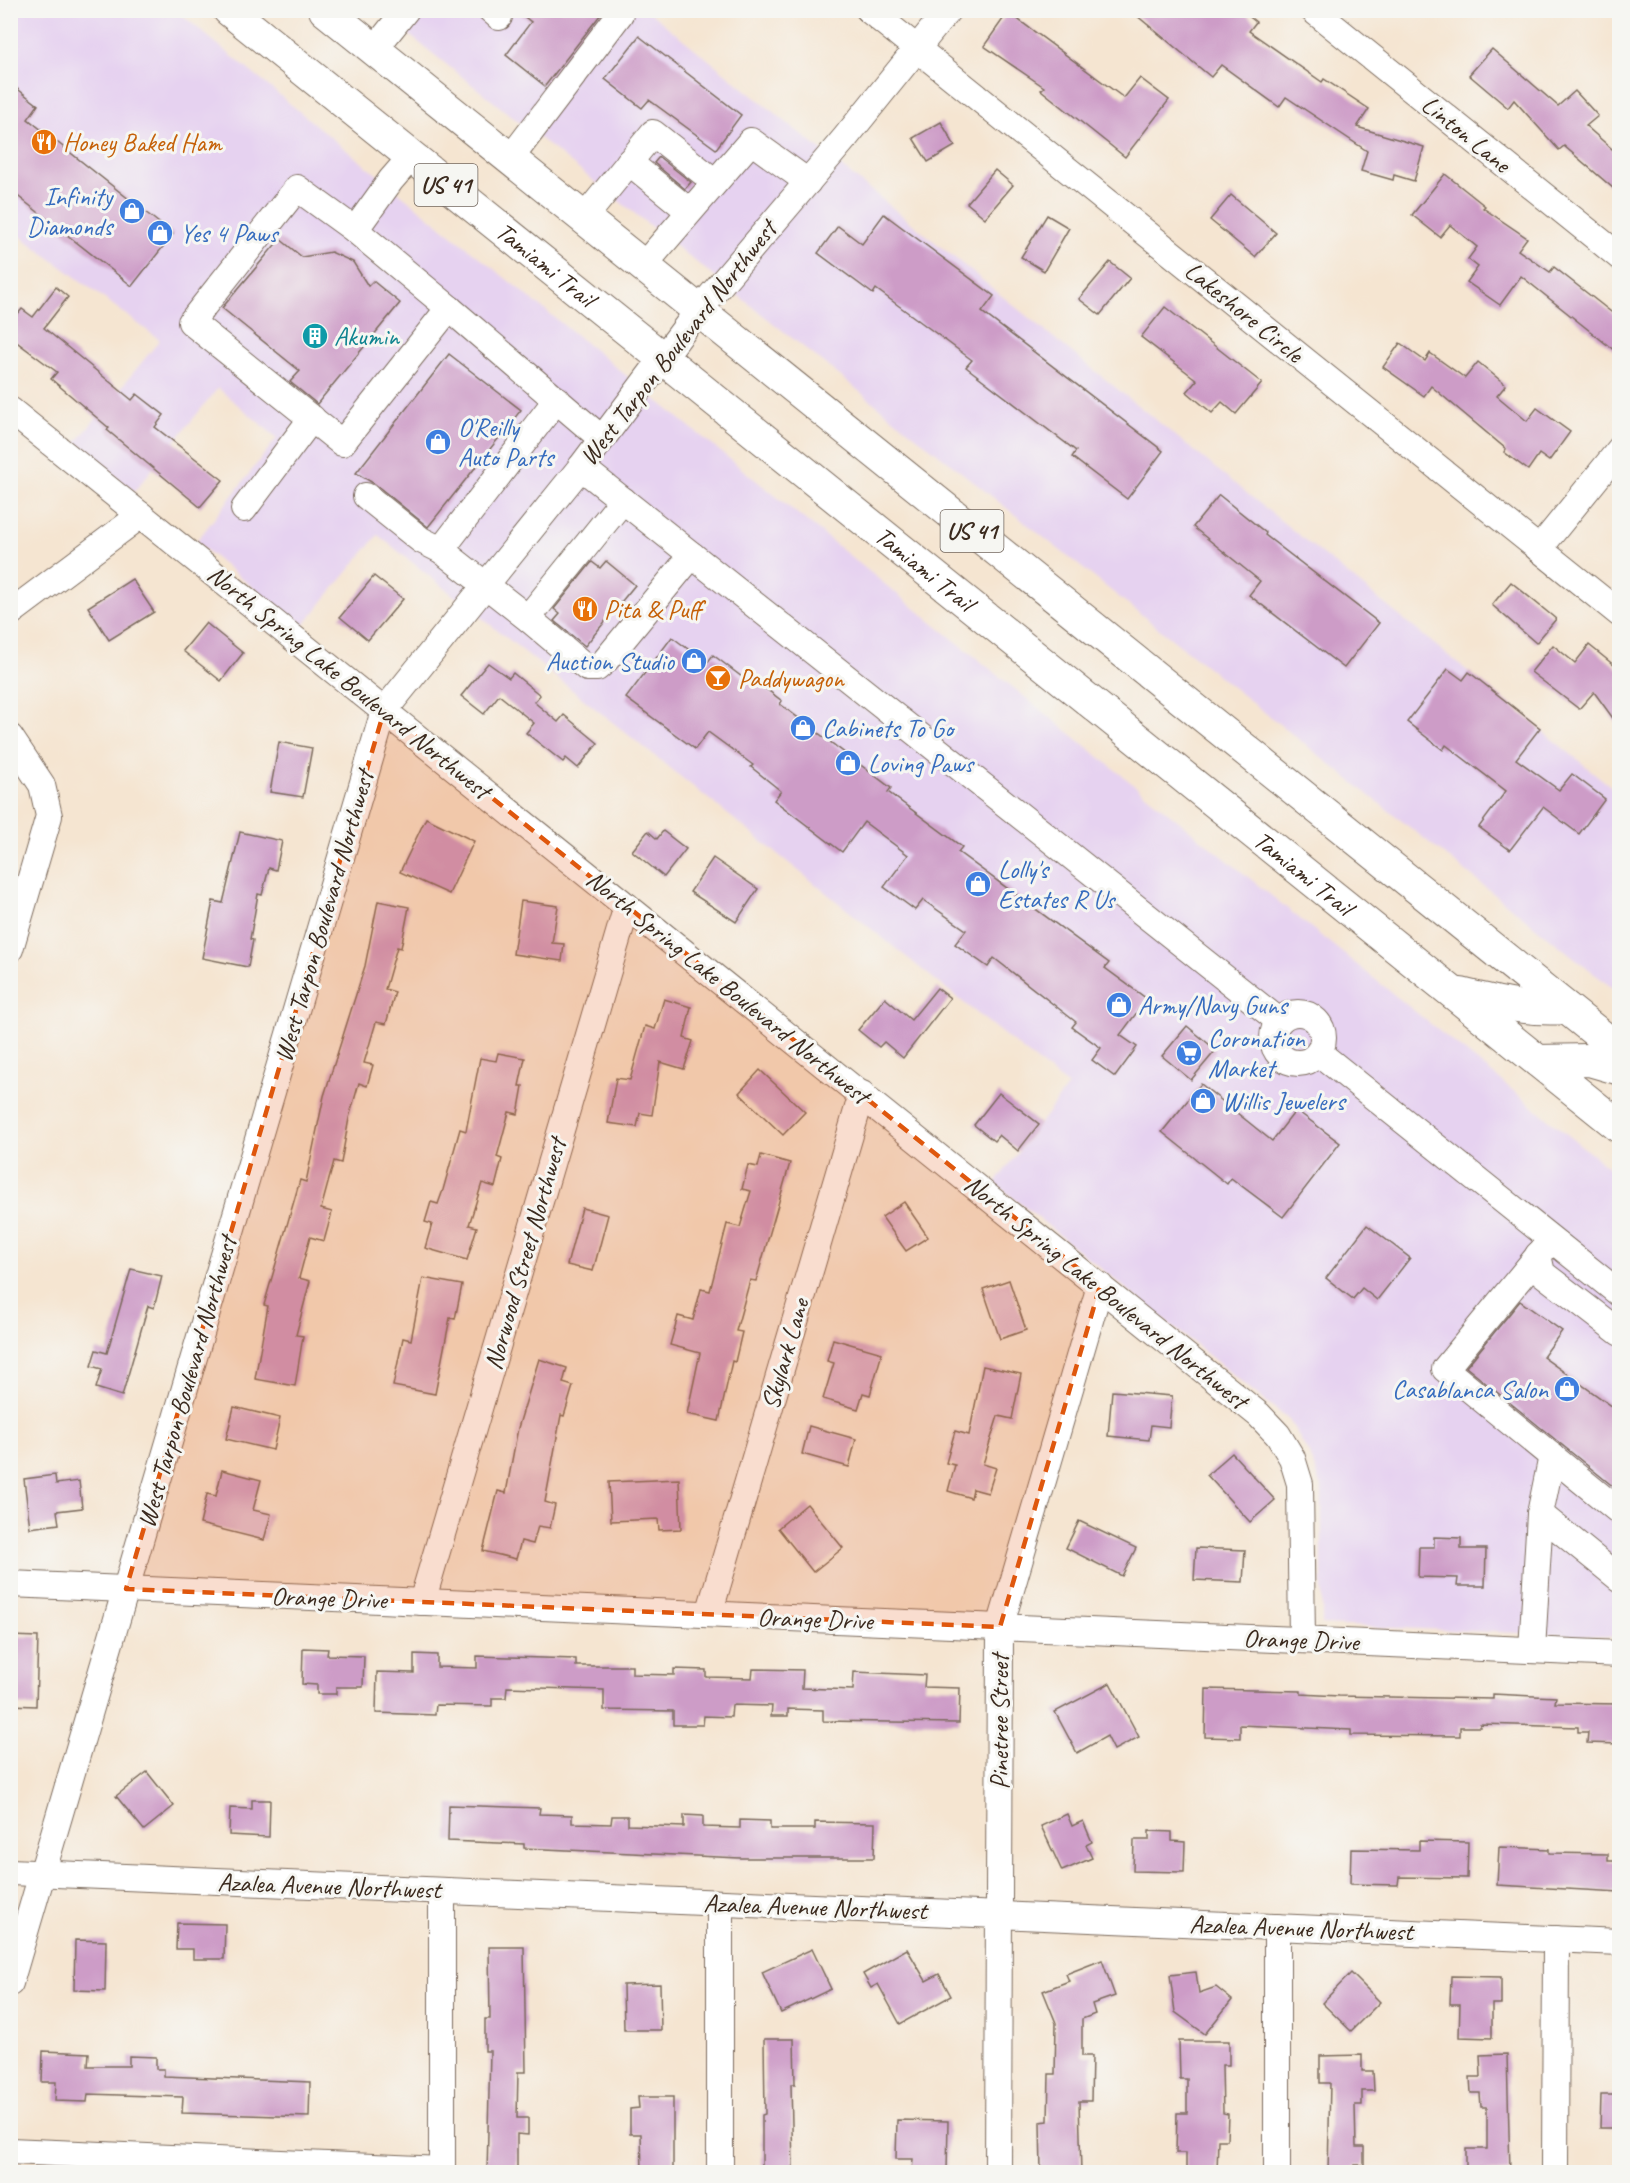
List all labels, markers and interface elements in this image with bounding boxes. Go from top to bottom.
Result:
street label: Linton Lane [1415,88,1519,182]
place label: Honey Baked Ham [63,126,224,159]
restaurant icon: Honey Baked Ham [29,127,59,157]
road number: US 41 [414,164,478,206]
place label: Infinity Diamonds [27,180,114,243]
shop icon: Infinity Diamonds [117,196,147,226]
street label: West Tarpon Boulevard Northwest [572,211,786,472]
street label: Tamiami Trail [489,214,605,317]
place label: Yes 4 Paws [180,217,280,250]
shop icon: Yes 4 Paws [145,218,175,248]
street label: Lakeshore Circle [1178,254,1311,371]
place label: Akumin [334,320,400,353]
building icon: Akumin [300,321,330,351]
place label: O'Reilly Auto Parts [458,411,555,474]
shop icon: O'Reilly Auto Parts [423,427,453,457]
road number: US 41 [940,510,1004,552]
street label: Tamiami Trail [868,519,984,621]
street label: North Spring Lake Boulevard Northwest [201,558,500,809]
place label: Pita & Puff [604,593,706,626]
restaurant icon: Pita & Puff [570,594,600,624]
place label: Auction Studio [546,645,676,678]
shop icon: Auction Studio [679,646,709,676]
place label: Paddywagon [738,662,845,695]
bar icon: Paddywagon [703,663,733,693]
place label: Cabinets To Go [822,712,956,745]
shop icon: Cabinets To Go [788,713,818,743]
place label: Loving Paws [868,747,975,780]
shop icon: Loving Paws [833,748,863,778]
street label: West Tarpon Boulevard Northwest [267,763,382,1066]
street label: Tamiami Trail [1247,823,1363,925]
place label: Lolly's Estates R Us [998,853,1117,916]
street label: North Spring Lake Boulevard Northwest [580,863,879,1114]
shop icon: Lolly's Estates R Us [963,869,993,899]
place label: Army/Navy Guns [1138,989,1289,1022]
shop icon: Army/Navy Guns [1104,990,1134,1020]
place label: Coronation Market [1208,1022,1306,1085]
supermarket icon: Coronation Market [1174,1038,1204,1068]
place label: Willis Jewelers [1222,1085,1347,1118]
shop icon: Willis Jewelers [1188,1086,1218,1116]
street label: Norwood Street Northwest [476,1131,575,1374]
street label: North Spring Lake Boulevard Northwest [958,1168,1257,1419]
street label: West Tarpon Boulevard Northwest [130,1229,245,1532]
street label: Skylark Lane [753,1293,817,1413]
place label: Casablanca Salon [1392,1373,1549,1406]
shop icon: Casablanca Salon [1552,1374,1582,1404]
street label: Orange Drive [271,1579,390,1617]
street label: Orange Drive [757,1600,876,1638]
street label: Orange Drive [1243,1621,1362,1659]
street label: Pinetree Street [983,1651,1016,1790]
street label: Azalea Avenue Northwest [217,1866,444,1906]
street label: Azalea Avenue Northwest [703,1887,930,1927]
street label: Azalea Avenue Northwest [1189,1908,1416,1948]

